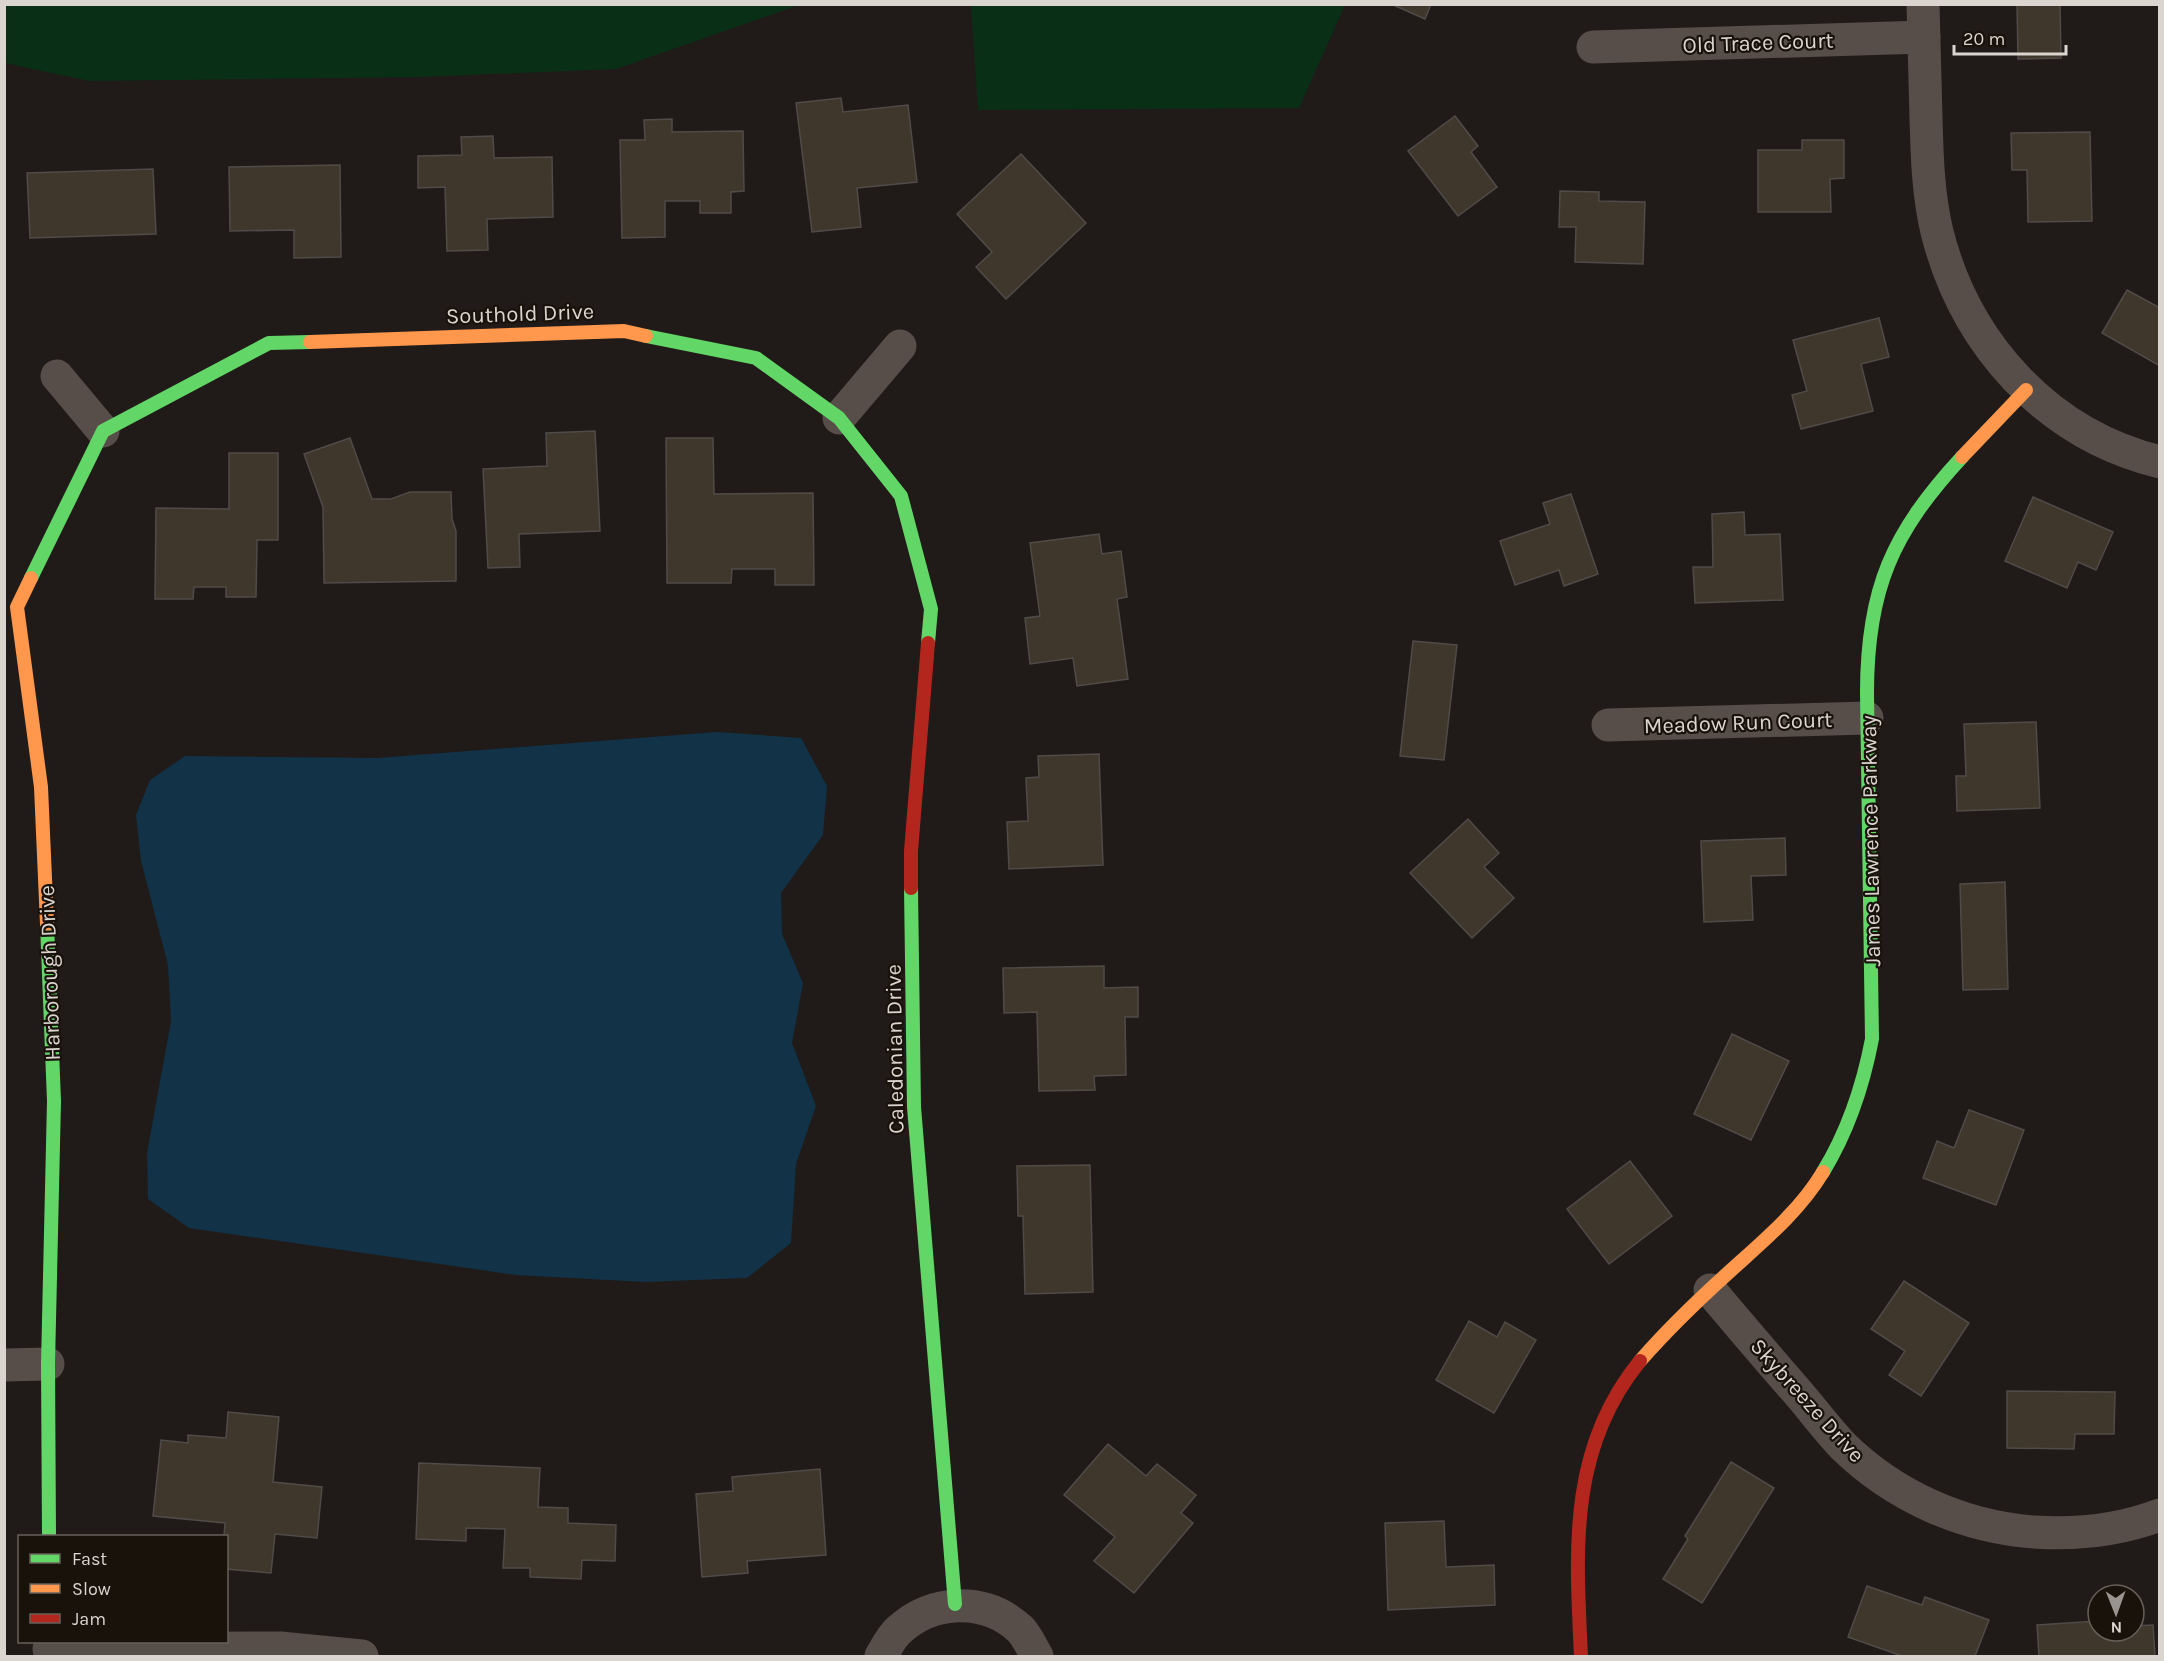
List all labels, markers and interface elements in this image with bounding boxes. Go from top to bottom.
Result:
scale bar [1954,18,2066,56]
street label: Old Trace Court [1682,27,1834,59]
text: 20 m [1963,28,2005,50]
street label: Southold Drive [446,298,594,330]
street label: Meadow Run Court [1643,707,1833,739]
street label: James Lawrence Parkway [1856,715,1886,967]
street label: Harborough Drive [34,885,66,1061]
street label: Caledonian Drive [881,964,909,1134]
street label: Skybreeze Drive [1745,1333,1870,1468]
legend [18,1535,228,1643]
text: Fast [72,1548,107,1570]
text: Slow [72,1578,111,1600]
north arrow [2086,1583,2146,1643]
text: Jam [72,1608,106,1630]
text: N [2110,1618,2122,1637]

